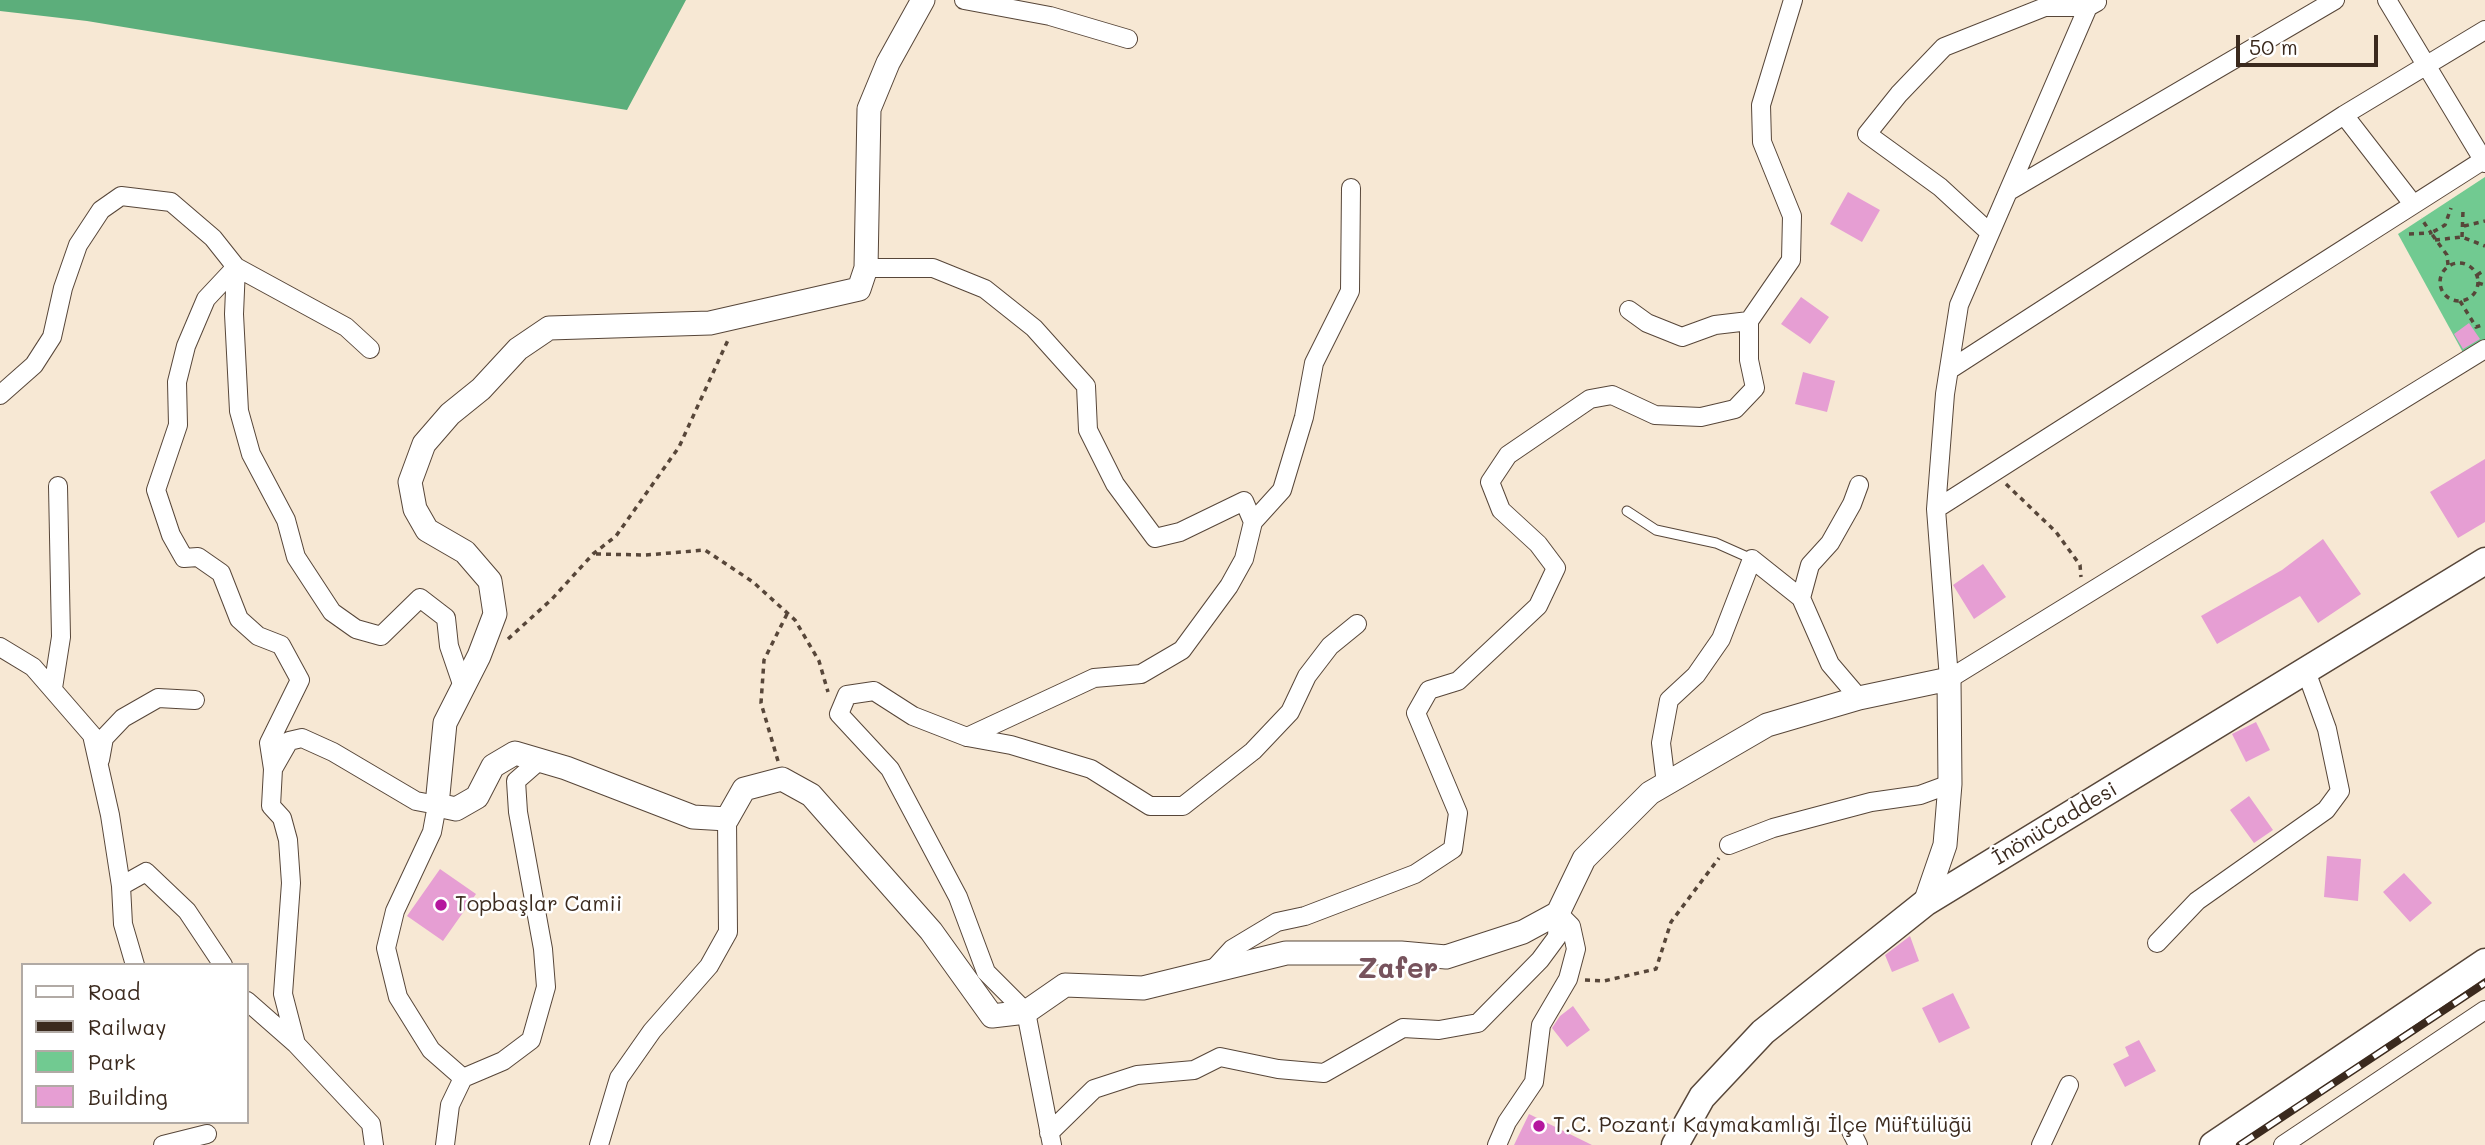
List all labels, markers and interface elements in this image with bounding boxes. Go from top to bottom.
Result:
scale bar [2240,21,2382,65]
text: 50 m [2249,33,2298,60]
street label: İnönüCaddesi [1988,777,2122,871]
place label: Topbaşlar Camii [455,892,622,918]
marker: Topbaşlar Camii [433,897,449,913]
district label: Zafer [1358,952,1438,986]
legend [21,963,248,1124]
text: Road [88,978,140,1005]
text: Railway [88,1013,167,1040]
text: Park [88,1048,136,1075]
text: Building [88,1083,168,1110]
place label: T.C. Pozantı Kaymakamlığı İlçe Müftülüğü [1553,1113,1972,1139]
marker: T.C. Pozantı Kaymakamlığı İlçe Müftülüğü [1531,1118,1547,1134]

